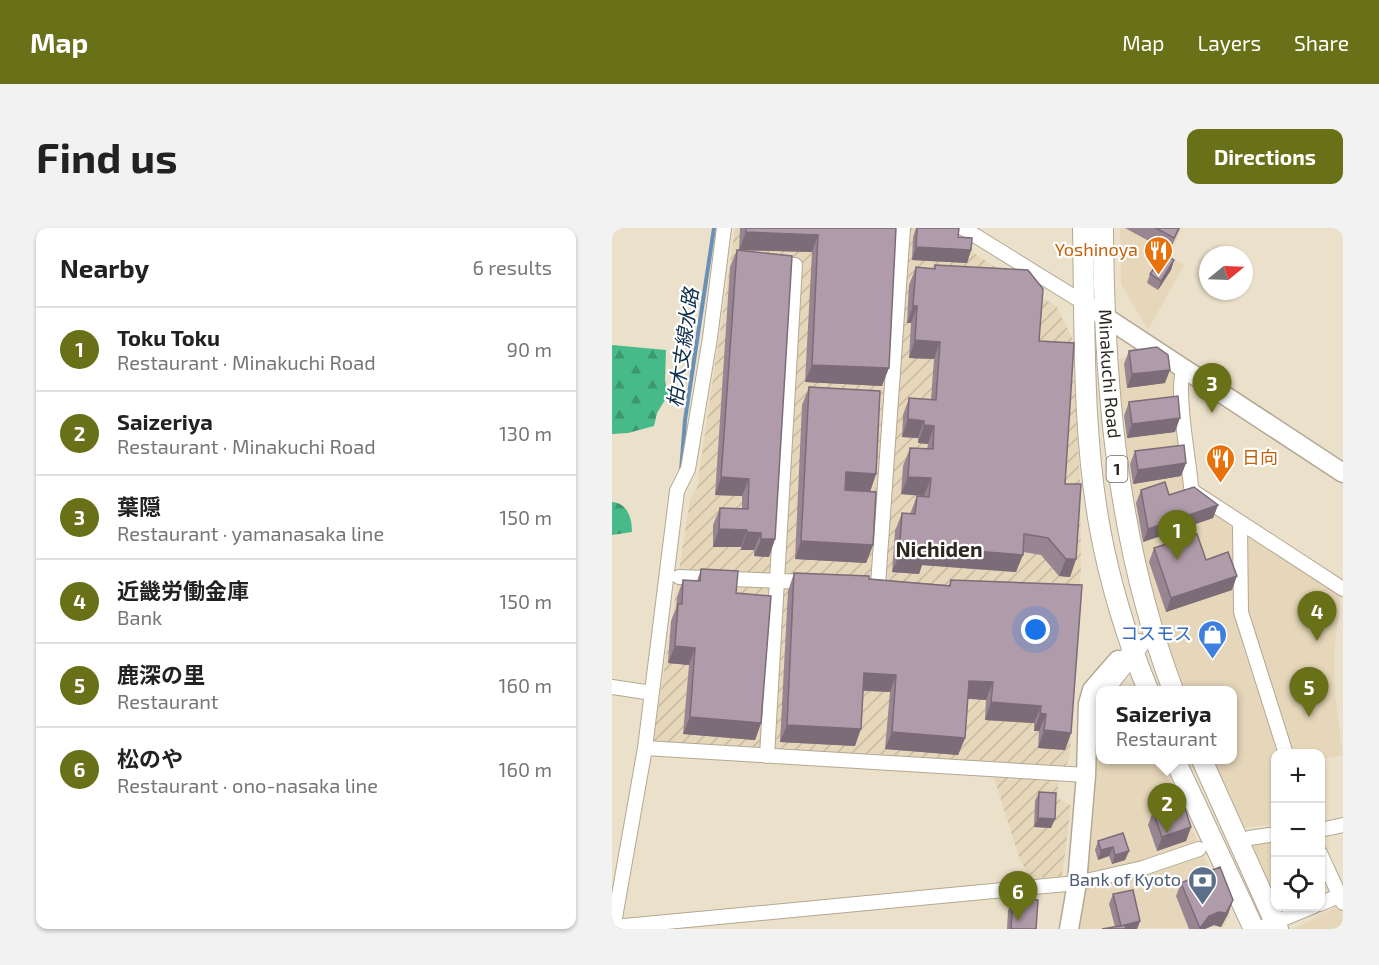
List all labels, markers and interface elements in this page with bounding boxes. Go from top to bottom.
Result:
text: Map [30,25,88,59]
text: Map [1122,30,1164,55]
text: Layers [1197,30,1261,55]
text: Share [1294,30,1349,55]
button: Directions [1187,129,1343,184]
text: Find us [36,131,178,181]
restaurant icon: Yoshinoya [1143,234,1175,276]
place label: Yoshinoya [1055,238,1138,260]
north arrow [1199,246,1253,300]
text: Nearby [60,252,149,283]
text: 6 results [472,255,552,279]
water label: 柏木支線水路 [662,285,703,409]
street label: Minakuchi Road [1095,309,1126,439]
text: Toku Toku [117,324,220,350]
text: 1 [75,337,84,361]
text: 90 m [507,337,552,361]
text: Restaurant · Minakuchi Road [117,350,376,374]
pin: 3 [1192,364,1232,413]
text: Saizeriya [117,408,213,434]
text: 2 [74,421,85,445]
text: 130 m [499,421,552,445]
text: Restaurant · Minakuchi Road [117,434,376,458]
restaurant icon: 日向 [1205,442,1237,484]
place label: 日向 [1242,446,1278,468]
road number: 1 [1106,456,1128,482]
text: 葉隠 [117,493,161,519]
text: 3 [74,505,85,529]
text: 150 m [499,505,552,529]
pin: 1 [1158,510,1196,560]
text: Restaurant · yamanasaka line [117,521,384,545]
district label: Nichiden [895,536,983,561]
text: 近畿労働金庫 [117,577,249,603]
text: 4 [73,589,86,613]
text: 150 m [499,589,552,613]
pin: 4 [1298,592,1336,641]
text: Bank [117,605,162,629]
your location [1021,615,1050,644]
shop icon: コスモス [1197,618,1229,660]
place label: コスモス [1120,622,1192,644]
text: 鹿深の里 [117,661,205,687]
pin: 5 [1290,668,1328,717]
text: 5 [74,673,85,697]
text: 160 m [499,673,552,697]
popup [1096,686,1237,764]
text: Restaurant [117,689,218,713]
text: Saizeriya [1116,700,1212,726]
text: Restaurant [1116,726,1217,750]
text: 松のや [117,745,183,771]
map controls [1271,749,1325,911]
button: + [1271,749,1325,803]
text: 6 [74,757,85,781]
text: 160 m [499,757,552,781]
text: Restaurant · ono-nasaka line [117,773,378,797]
pin: 2 [1148,784,1186,833]
button: − [1271,803,1325,857]
button: locate [1271,857,1325,911]
bank icon: Bank of Kyoto [1186,864,1218,906]
place label: Bank of Kyoto [1069,868,1181,890]
pin: 6 [998,872,1038,921]

